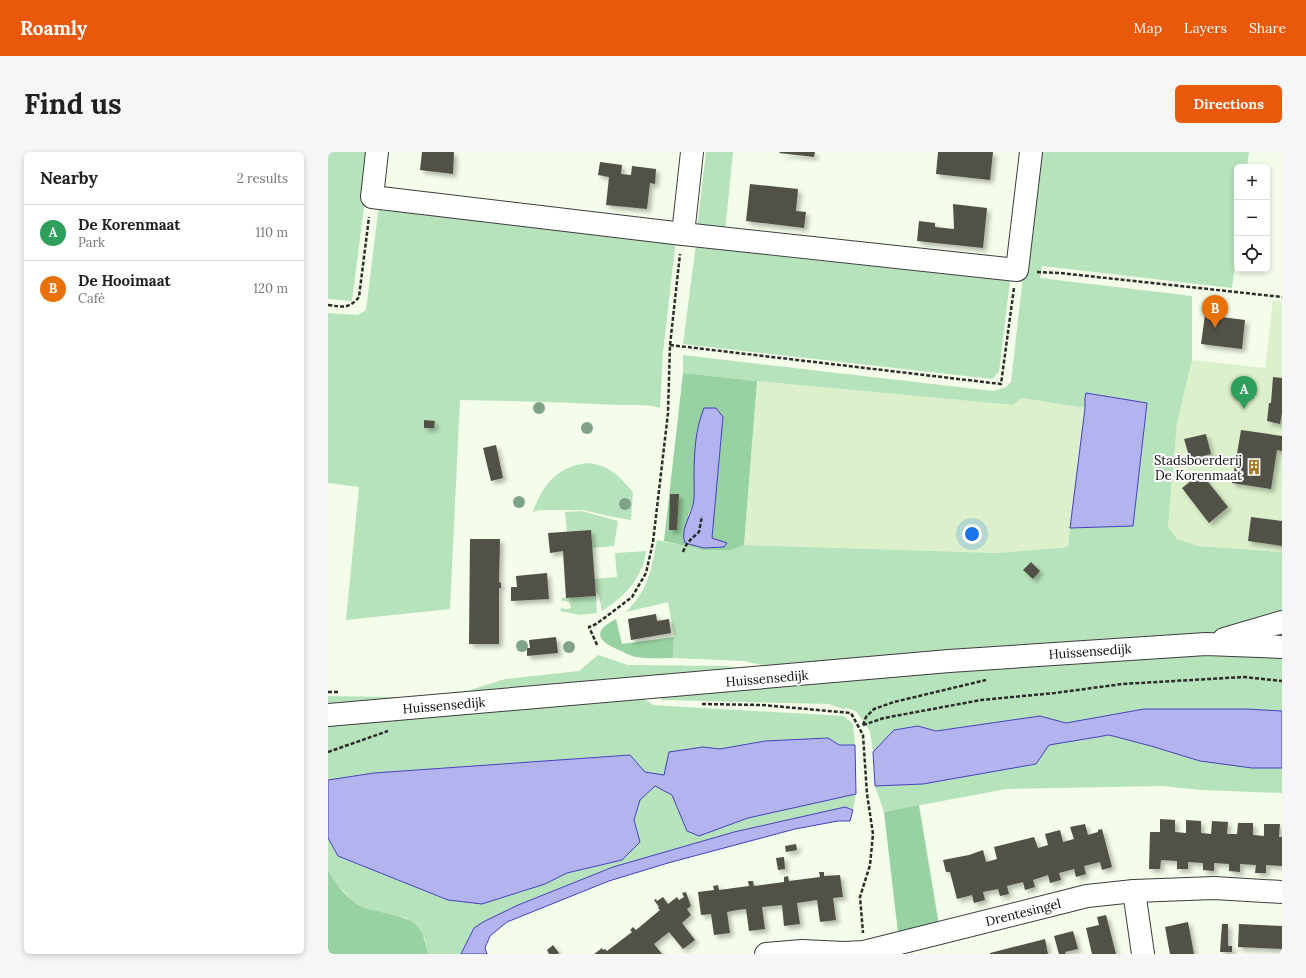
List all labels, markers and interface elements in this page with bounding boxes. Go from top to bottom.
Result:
text: Roamly [20,16,87,40]
text: Map [1134,19,1162,37]
text: Layers [1184,19,1227,37]
text: Share [1249,19,1286,37]
button: Directions [1175,85,1282,123]
text: Find us [24,86,122,122]
map controls [1234,164,1270,272]
button: + [1234,164,1270,200]
text: Nearby [40,167,98,189]
text: 2 results [237,170,288,187]
button: − [1234,200,1270,236]
text: De Korenmaat [78,215,181,234]
text: A [49,224,57,241]
text: 110 m [255,224,288,241]
text: Park [78,234,105,251]
button: locate [1234,236,1270,272]
text: De Hooimaat [78,271,171,290]
text: B [49,280,57,297]
text: 120 m [253,280,288,297]
text: Café [78,290,105,307]
pin: B [1202,295,1228,328]
pin: A [1231,376,1257,409]
place label: Stadsboerderij De Korenmaat [1154,452,1242,484]
building icon: Stadsboerderij De Korenmaat [1245,458,1263,476]
your location [962,524,982,544]
street label: Huissensedijk [1048,640,1132,663]
street label: Huissensedijk [725,666,809,691]
street label: Huissensedijk [402,693,486,718]
street label: Drentesingel [984,895,1063,930]

